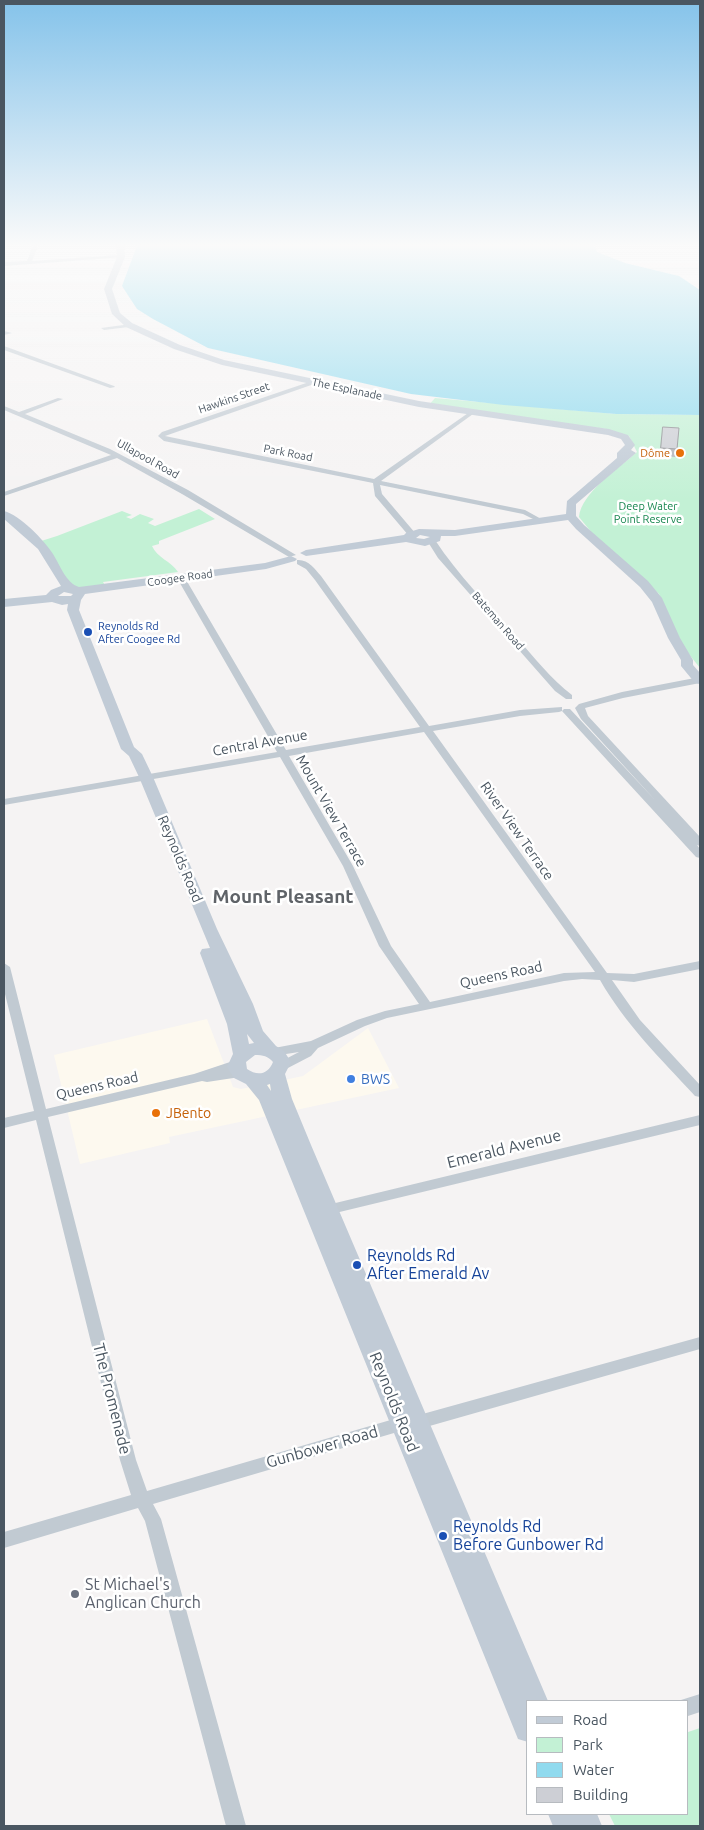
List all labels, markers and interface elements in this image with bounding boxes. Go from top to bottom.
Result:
street label: The Esplanade [311,375,383,403]
street label: Hawkins Street [197,380,271,416]
street label: Ullapool Road [115,436,181,482]
street label: Park Road [262,442,314,464]
place label: Dôme [640,446,670,460]
marker: Dôme [674,447,686,459]
park label: Deep Water Point Reserve [614,499,682,525]
street label: Coogee Road [146,567,214,589]
street label: Bateman Road [469,589,527,653]
place label: Reynolds Rd After Coogee Rd [98,619,180,645]
marker: Reynolds Rd After Coogee Rd [82,626,94,638]
street label: Central Avenue [211,726,309,760]
street label: Mount View Terrace [292,752,370,870]
street label: River View Terrace [477,778,557,884]
street label: Reynolds Road [154,813,206,905]
district label: Mount Pleasant [213,886,353,908]
street label: Queens Road [458,958,544,992]
street label: Queens Road [54,1068,140,1104]
place label: BWS [361,1071,390,1087]
marker: BWS [345,1073,357,1085]
place label: JBento [166,1105,211,1121]
marker: JBento [150,1107,162,1119]
street label: Emerald Avenue [445,1126,563,1172]
place label: Reynolds Rd After Emerald Av [367,1246,489,1284]
marker: Reynolds Rd After Emerald Av [351,1259,363,1271]
street label: The Promenade [89,1342,135,1456]
street label: Reynolds Road [365,1349,423,1455]
street label: Gunbower Road [264,1422,380,1472]
place label: Reynolds Rd Before Gunbower Rd [453,1517,604,1555]
marker: Reynolds Rd Before Gunbower Rd [437,1530,449,1542]
place label: St Michael's Anglican Church [85,1575,201,1613]
marker: St Michael's Anglican Church [69,1588,81,1600]
legend [526,1700,689,1815]
text: Road [573,1711,608,1728]
text: Park [573,1736,603,1753]
text: Water [573,1761,614,1778]
text: Building [573,1786,628,1803]

